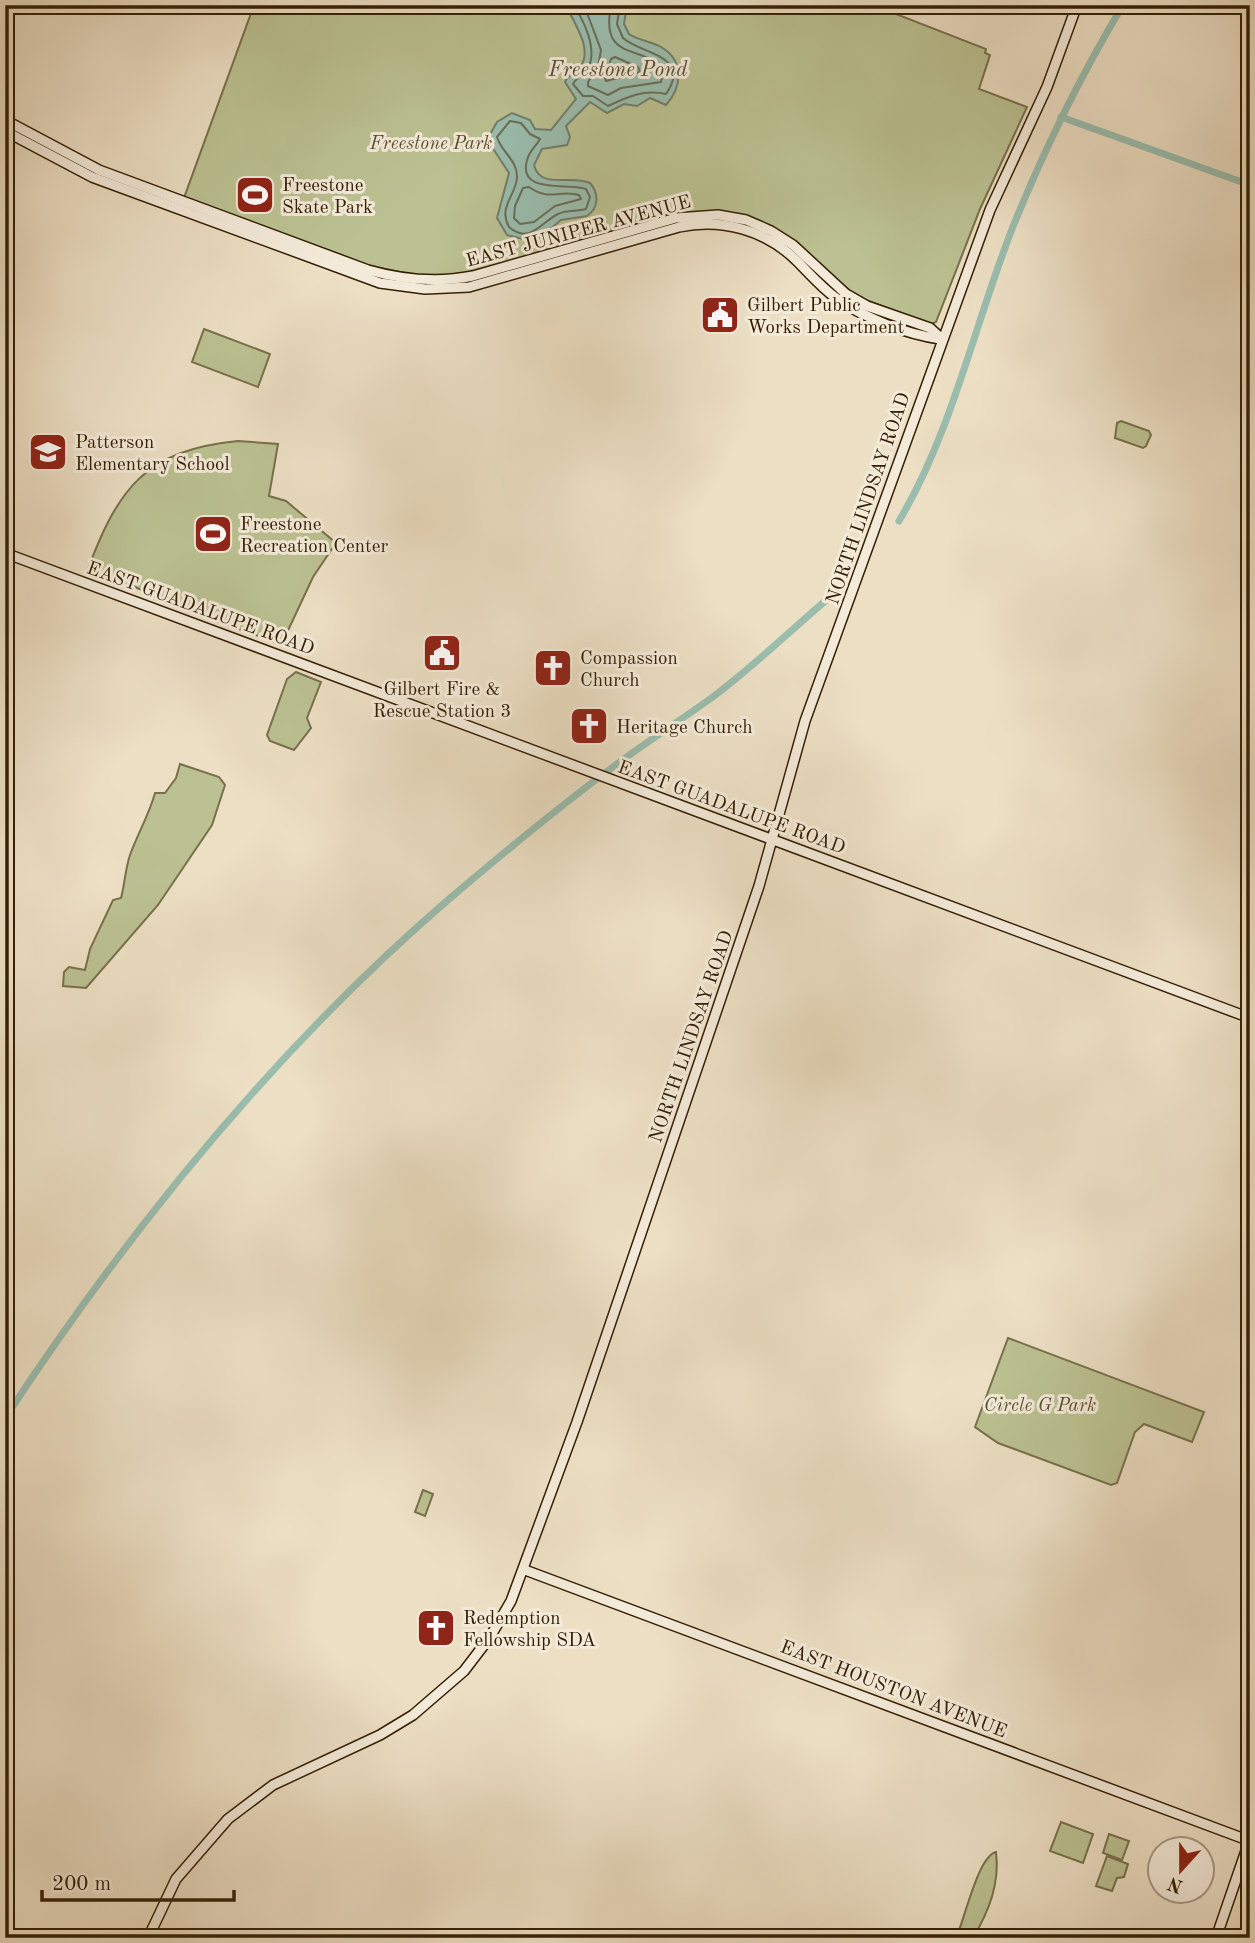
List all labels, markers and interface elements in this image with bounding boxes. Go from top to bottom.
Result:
water label: Freestone Pond [548,60,688,81]
park label: Freestone Park [369,135,492,154]
sports icon: Freestone Skate Park [234,174,276,216]
place label: Freestone Skate Park [282,177,373,218]
street label: EAST JUNIPER AVENUE [464,193,693,272]
public building icon: Gilbert Public Works Department [699,294,741,336]
place label: Gilbert Public Works Department [747,297,904,338]
street label: NORTH LINDSAY ROAD [824,390,915,607]
school or university icon: Patterson Elementary School [27,431,69,473]
place label: Patterson Elementary School [75,434,230,475]
sports icon: Freestone Recreation Center [192,513,234,555]
place label: Freestone Recreation Center [240,516,388,557]
street label: EAST GUADALUPE ROAD [84,559,316,659]
public building icon: Gilbert Fire & Rescue Station 3 [421,632,463,674]
church icon: Compassion Church [532,647,574,689]
place label: Compassion Church [580,650,678,691]
place label: Gilbert Fire & Rescue Station 3 [373,681,511,722]
church icon: Heritage Church [568,705,610,747]
place label: Heritage Church [616,719,753,738]
street label: EAST GUADALUPE ROAD [615,758,847,858]
street label: NORTH LINDSAY ROAD [647,928,738,1145]
park label: Circle G Park [984,1397,1096,1416]
church icon: Redemption Fellowship SDA [415,1607,457,1649]
place label: Redemption Fellowship SDA [463,1610,597,1651]
street label: EAST HOUSTON AVENUE [777,1638,1009,1742]
north arrow [1146,1834,1216,1904]
scale bar [42,1859,234,1903]
text: N [1165,1872,1186,1895]
text: 200 m [52,1874,111,1895]

